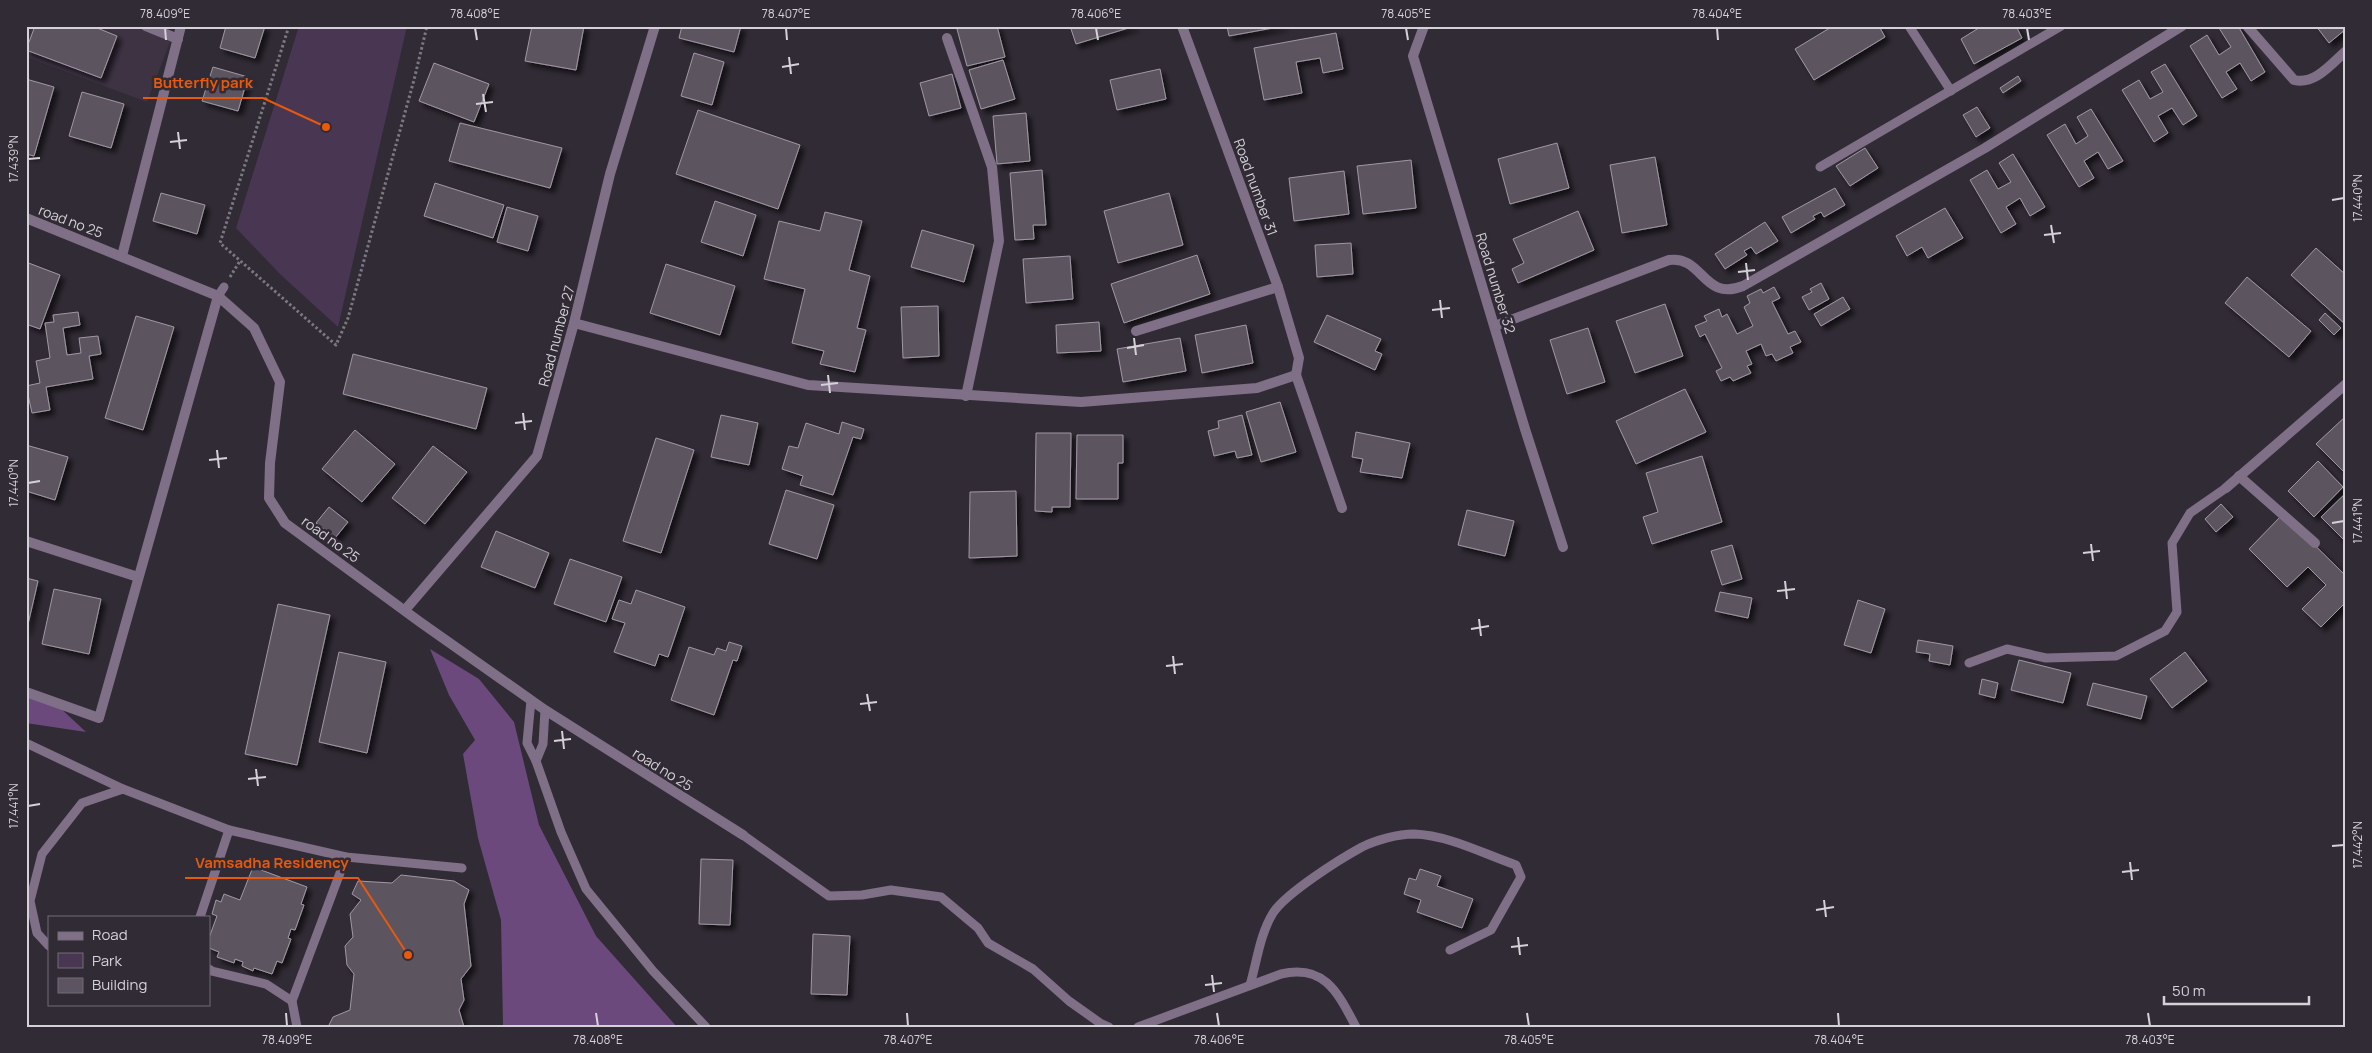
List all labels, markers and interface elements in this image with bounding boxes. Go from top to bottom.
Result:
text: 78.409°E [140,5,190,22]
text: 78.408°E [450,5,500,22]
text: 78.407°E [762,5,810,22]
text: 78.406°E [1071,5,1121,22]
text: 78.405°E [1381,5,1431,22]
text: 78.404°E [1692,5,1742,22]
text: 78.403°E [2002,5,2052,22]
callout: Butterfly park [143,68,263,98]
text: Butterfly park [153,72,254,93]
text: 17.439°N [5,135,22,183]
street label: Road number 31 [1230,136,1282,238]
text: 17.440°N [2349,174,2366,222]
street label: road no 25 [36,200,106,242]
street label: Road number 32 [1472,230,1520,336]
street label: Road number 27 [533,283,579,389]
text: 17.440°N [5,459,22,507]
text: 17.441°N [2349,498,2366,544]
street label: road no 25 [298,511,364,567]
street label: road no 25 [629,743,697,795]
text: 17.441°N [5,783,22,829]
text: 17.442°N [2349,821,2366,869]
callout: Vamsadha Residency [185,848,358,878]
text: Vamsadha Residency [195,852,349,873]
legend [48,916,210,1006]
text: Road [92,924,128,945]
text: Park [92,950,122,971]
scale bar [2164,973,2310,1005]
text: Building [92,974,147,995]
text: 50 m [2172,980,2206,1001]
text: 78.409°E [262,1031,312,1048]
text: 78.408°E [573,1031,623,1048]
text: 78.407°E [884,1031,932,1048]
text: 78.406°E [1194,1031,1244,1048]
text: 78.405°E [1504,1031,1554,1048]
text: 78.404°E [1814,1031,1864,1048]
text: 78.403°E [2125,1031,2175,1048]

